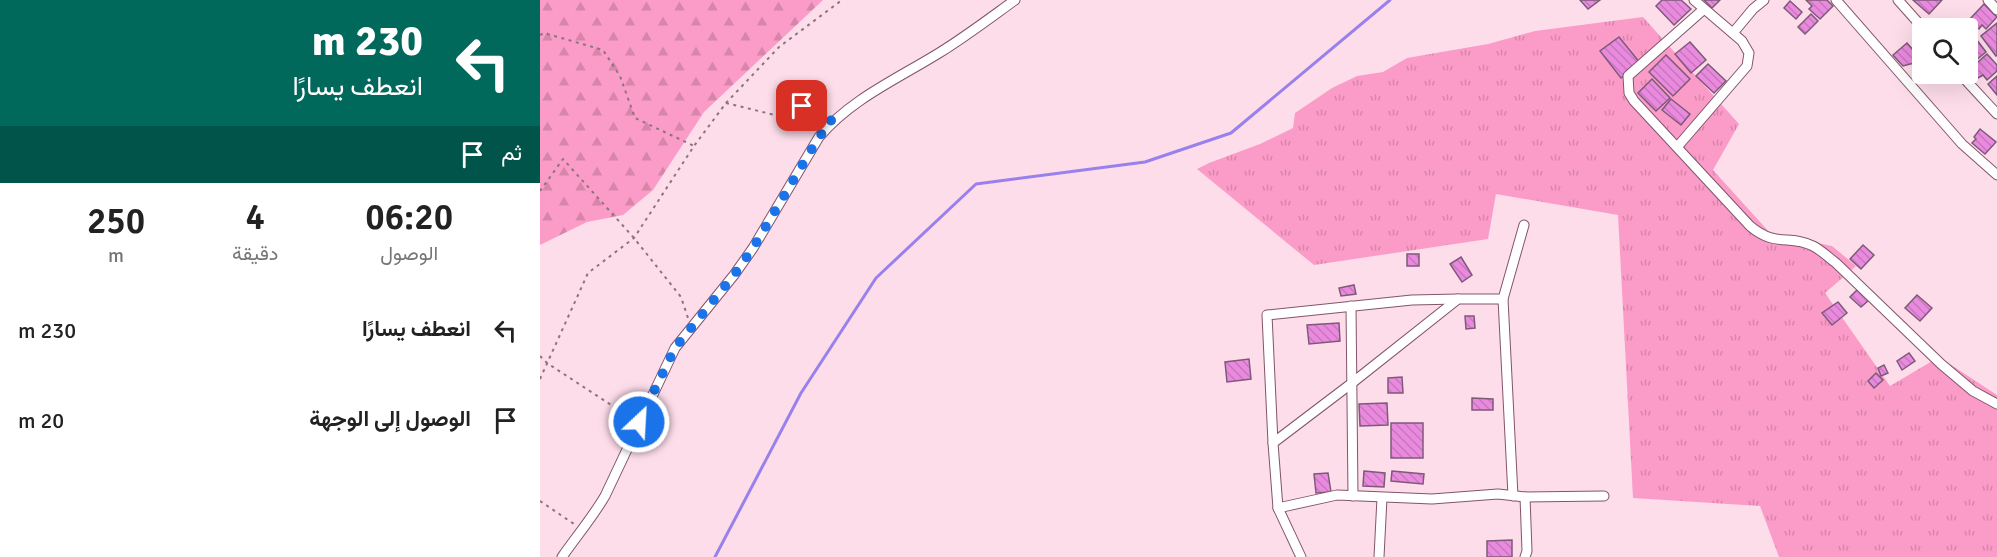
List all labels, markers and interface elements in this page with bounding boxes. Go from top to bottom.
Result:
text: 230 m [312,16,423,67]
map controls [1912,18,1978,84]
button: search [1912,18,1978,84]
icon: left [444,24,522,102]
text: انعطف يسارًا [292,70,423,103]
pin [776,80,827,131]
icon: arrive [785,89,818,122]
icon: arrive [456,138,489,171]
text: ثم [501,139,522,166]
text: 4 [245,195,265,240]
text: 06:20 [365,195,453,240]
text: 250 [87,199,145,244]
text: دقيقة [232,241,278,266]
text: الوصول [380,241,438,266]
text: m [108,243,124,268]
icon: left [489,314,522,347]
text: انعطف يسارًا [362,315,471,342]
text: 230 m [18,317,76,344]
position arrow [607,390,671,454]
icon: arrive [489,404,522,437]
text: الوصول إلى الوجهة [309,405,471,432]
text: 20 m [18,407,64,434]

